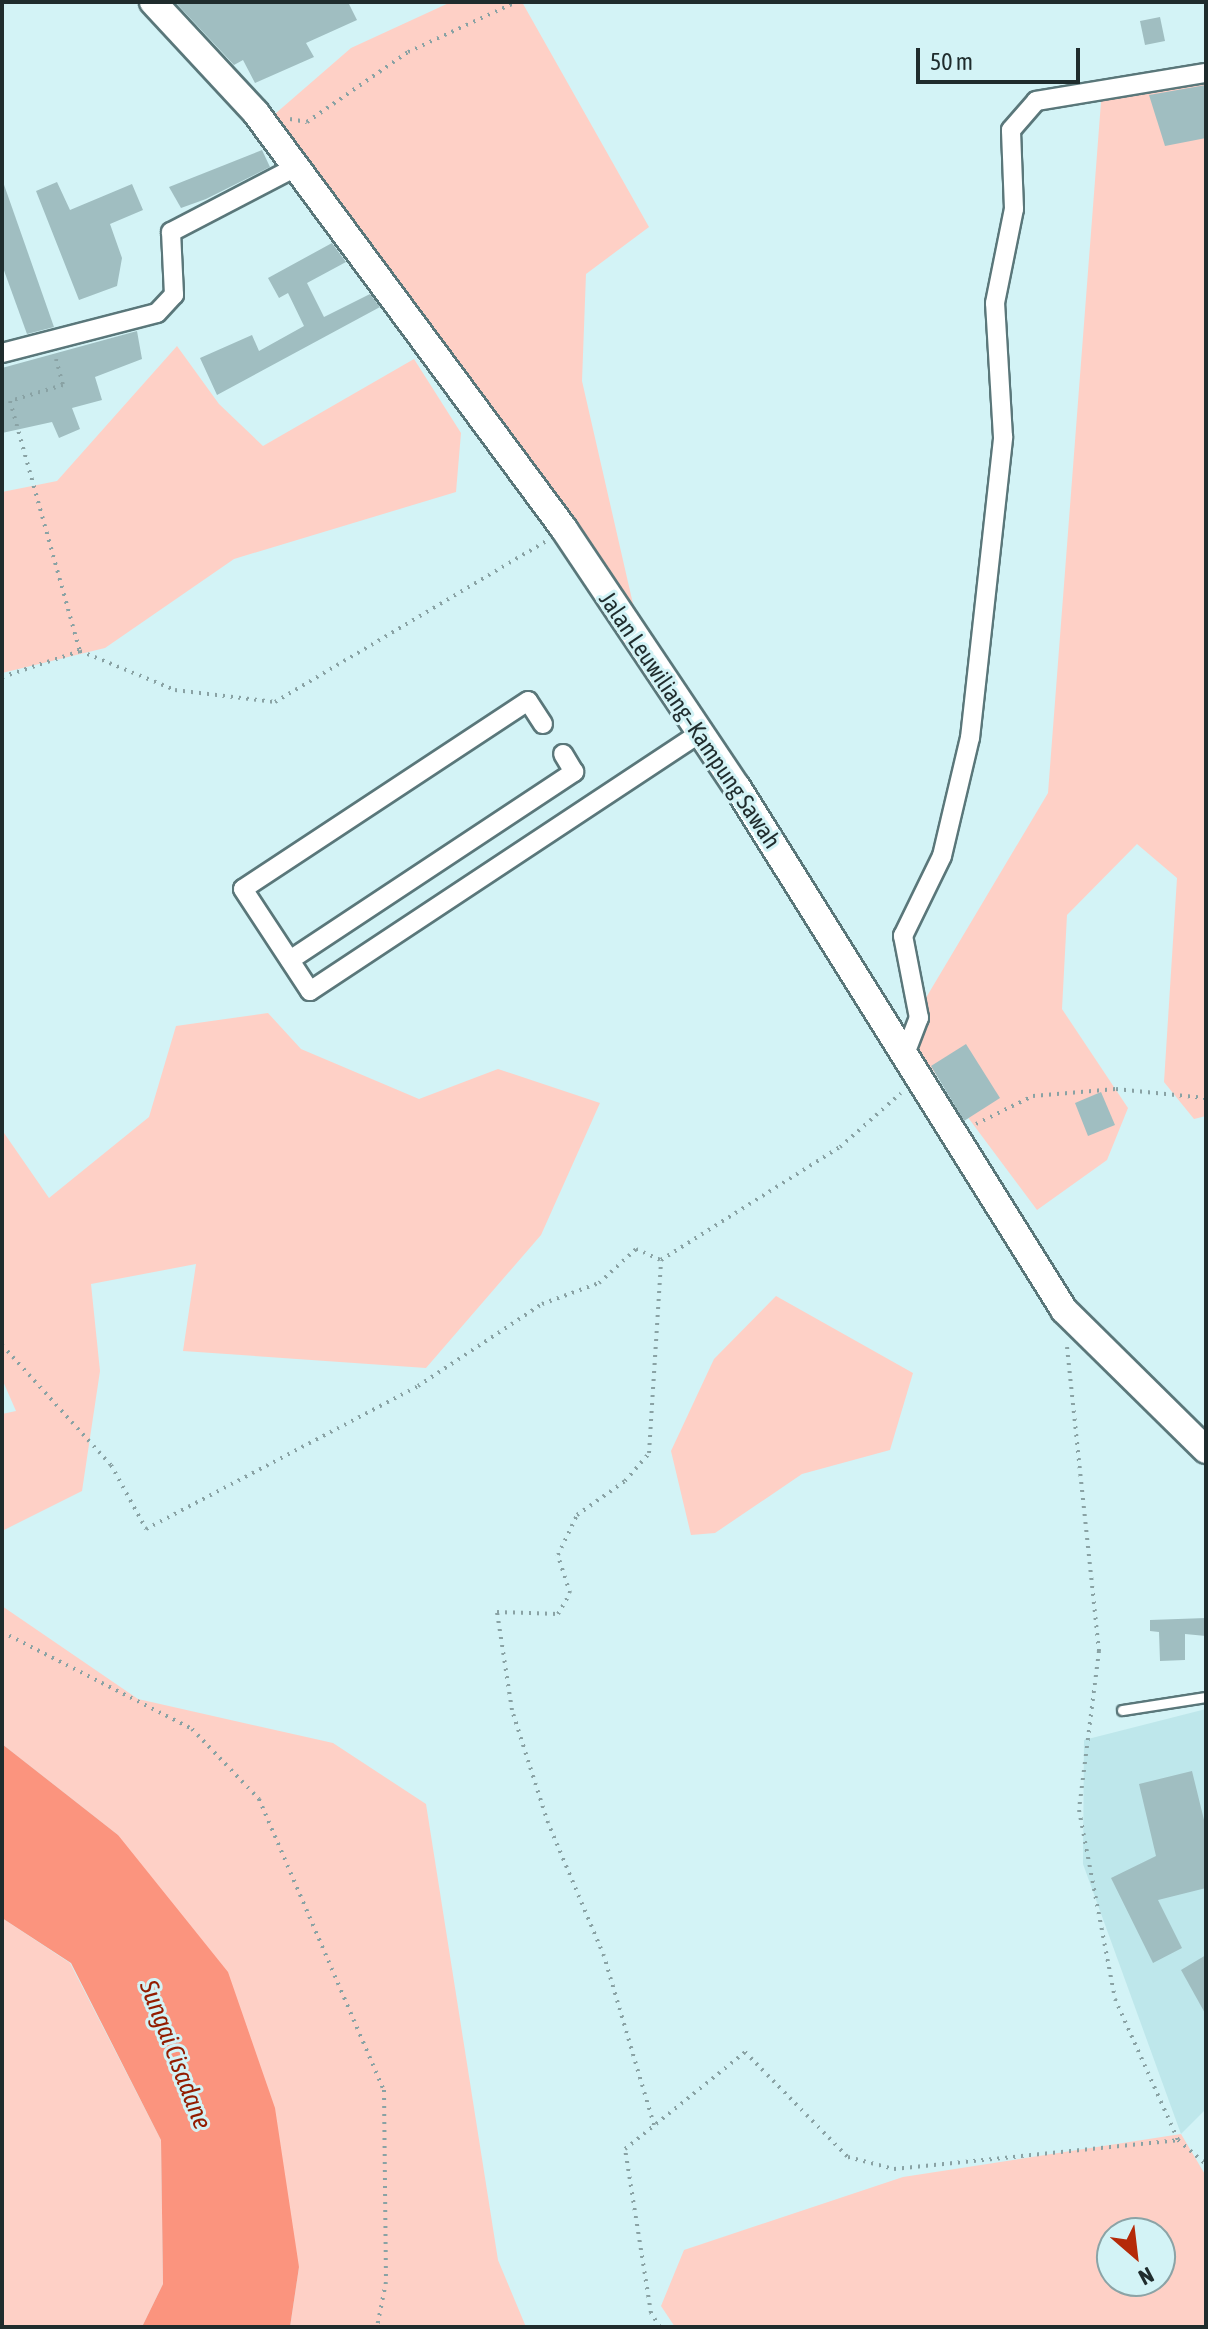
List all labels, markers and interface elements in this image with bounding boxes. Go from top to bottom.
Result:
scale bar [920,32,1084,82]
text: 50 m [930,48,973,75]
street label: Jalan Leuwiliang–Kampung Sawah [593,586,787,854]
water label: Sungai Cisadane [132,1976,218,2134]
north arrow [1096,2217,1176,2297]
text: N [1134,2262,1158,2291]

